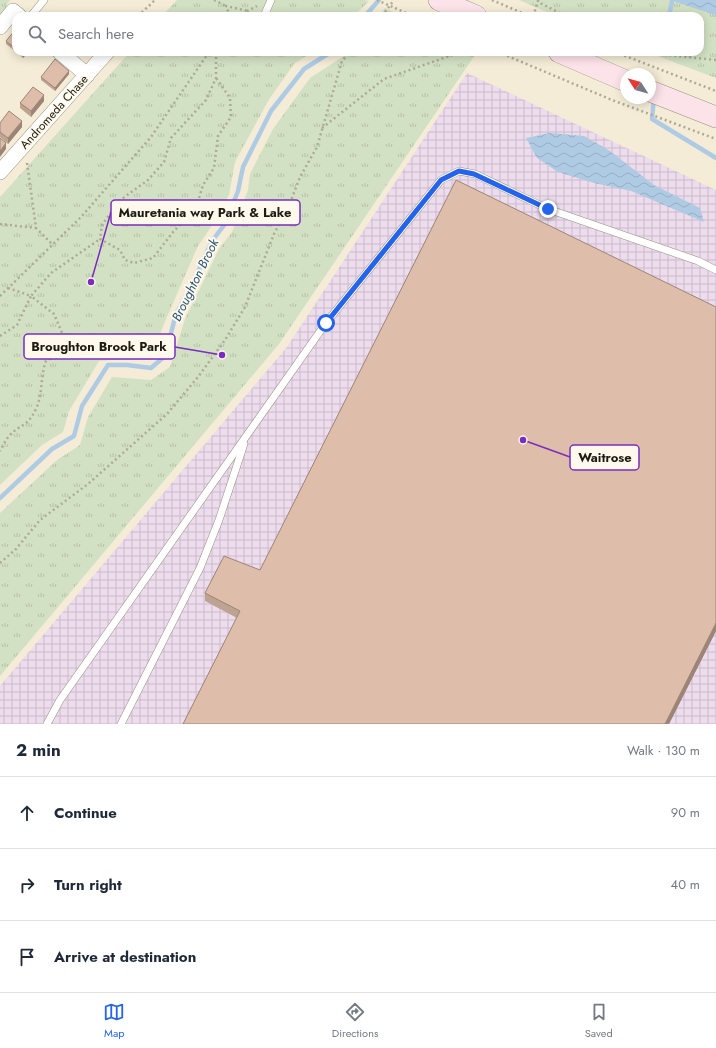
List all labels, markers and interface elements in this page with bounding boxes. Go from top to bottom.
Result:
search box [12,12,704,56]
icon: search [26,23,48,45]
text: Search here [58,23,134,45]
north arrow [620,68,656,104]
street label: Andromeda Chase [16,71,92,153]
callout: Mauretania way Park & Lake [111,200,300,225]
route end [539,200,557,218]
text: Mauretania way Park & Lake [118,203,292,222]
water label: Broughton Brook [167,235,223,324]
route start [317,314,335,332]
callout: Broughton Brook Park [24,334,175,359]
text: Broughton Brook Park [31,337,167,356]
callout: Waitrose [570,445,639,470]
text: Waitrose [578,448,632,467]
text: 2 min [16,738,61,762]
text: Walk · 130 m [627,741,700,760]
icon: ahead [16,802,38,824]
text: Continue [54,802,117,824]
text: 90 m [671,803,700,822]
icon: right [16,874,38,896]
text: Turn right [54,874,122,896]
text: 40 m [671,875,700,894]
icon: arrive [16,946,38,968]
text: Arrive at destination [54,946,196,968]
tab: Map [103,1001,125,1041]
tab: Directions [332,1001,378,1041]
tab: Saved [585,1001,613,1041]

